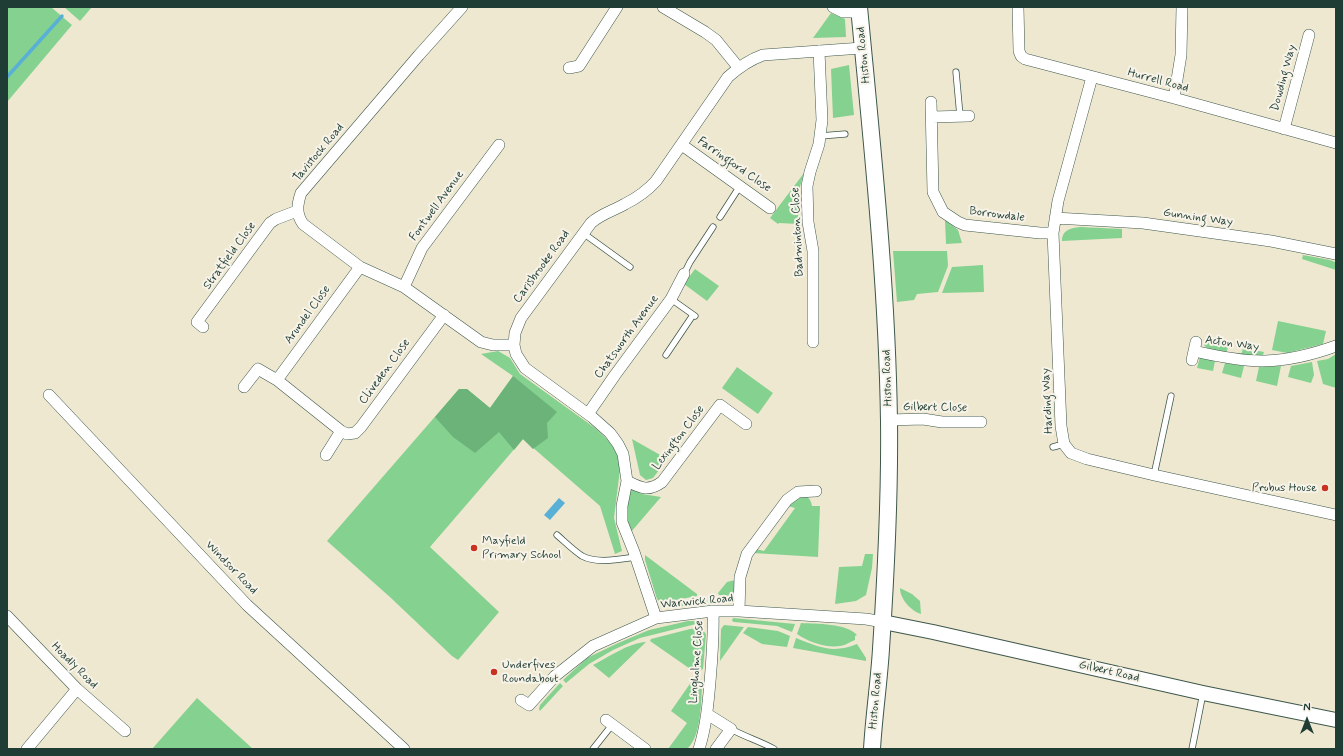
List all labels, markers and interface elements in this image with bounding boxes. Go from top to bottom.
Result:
street label: Histon Road [854,26,874,84]
street label: Dowding Way [1268,43,1300,113]
street label: Hurrell Road [1126,66,1190,96]
street label: Tavistock Road [290,121,348,185]
street label: Farringford Close [694,134,774,196]
street label: Fontwell Avenue [407,168,467,244]
street label: Badminton Close [788,187,808,277]
street label: Borrowdale [968,204,1026,226]
street label: Gunning Way [1162,206,1234,230]
street label: Stratfield Close [201,219,259,293]
street label: Carisbrooke Road [511,228,573,306]
street label: Arundel Close [282,283,334,347]
street label: Chatsworth Avenue [592,292,662,382]
street label: Acton Way [1204,333,1260,355]
street label: Cliveden Close [356,336,414,408]
street label: Histon Road [880,349,896,407]
street label: Harding Way [1039,368,1057,434]
street label: Gilbert Close [903,400,967,416]
street label: Lexington Close [650,403,708,473]
place label: Probus House [1252,481,1317,495]
marker: Probus House [1320,483,1330,493]
place label: Mayfield Primary School [482,534,561,562]
street label: Windsor Road [202,538,260,598]
marker: Mayfield Primary School [469,543,479,553]
street label: Warwick Road [660,592,734,612]
street label: Lingholme Close [687,620,707,704]
street label: Hoadly Road [48,640,100,692]
place label: Underfives Roundabout [502,658,558,686]
street label: Gilbert Road [1077,658,1141,686]
marker: Underfives Roundabout [489,667,499,677]
street label: Histon Road [866,672,886,730]
north arrow [1287,700,1327,740]
text: N [1303,701,1311,715]

